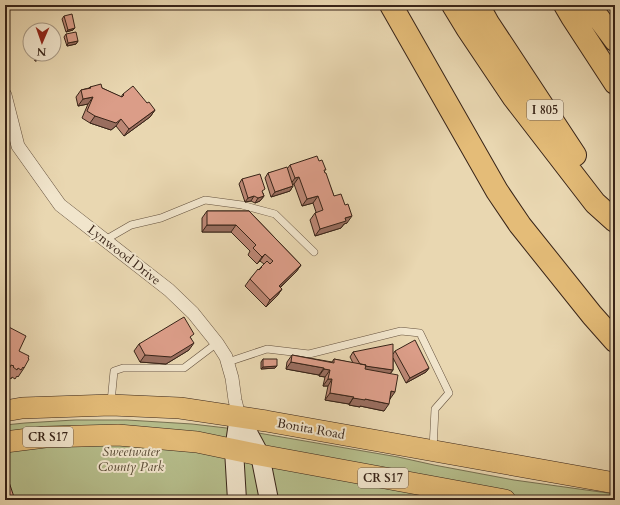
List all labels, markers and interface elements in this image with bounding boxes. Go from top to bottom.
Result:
north arrow [22,22,62,62]
text: N [36,44,47,59]
road number: I 805 [527,100,563,120]
street label: Lynwood Drive [84,221,164,289]
street label: Bonita Road [276,414,346,444]
road number: CR S17 [23,427,73,447]
park label: Sweetwater County Park [98,443,165,476]
road number: CR S17 [358,468,408,488]

